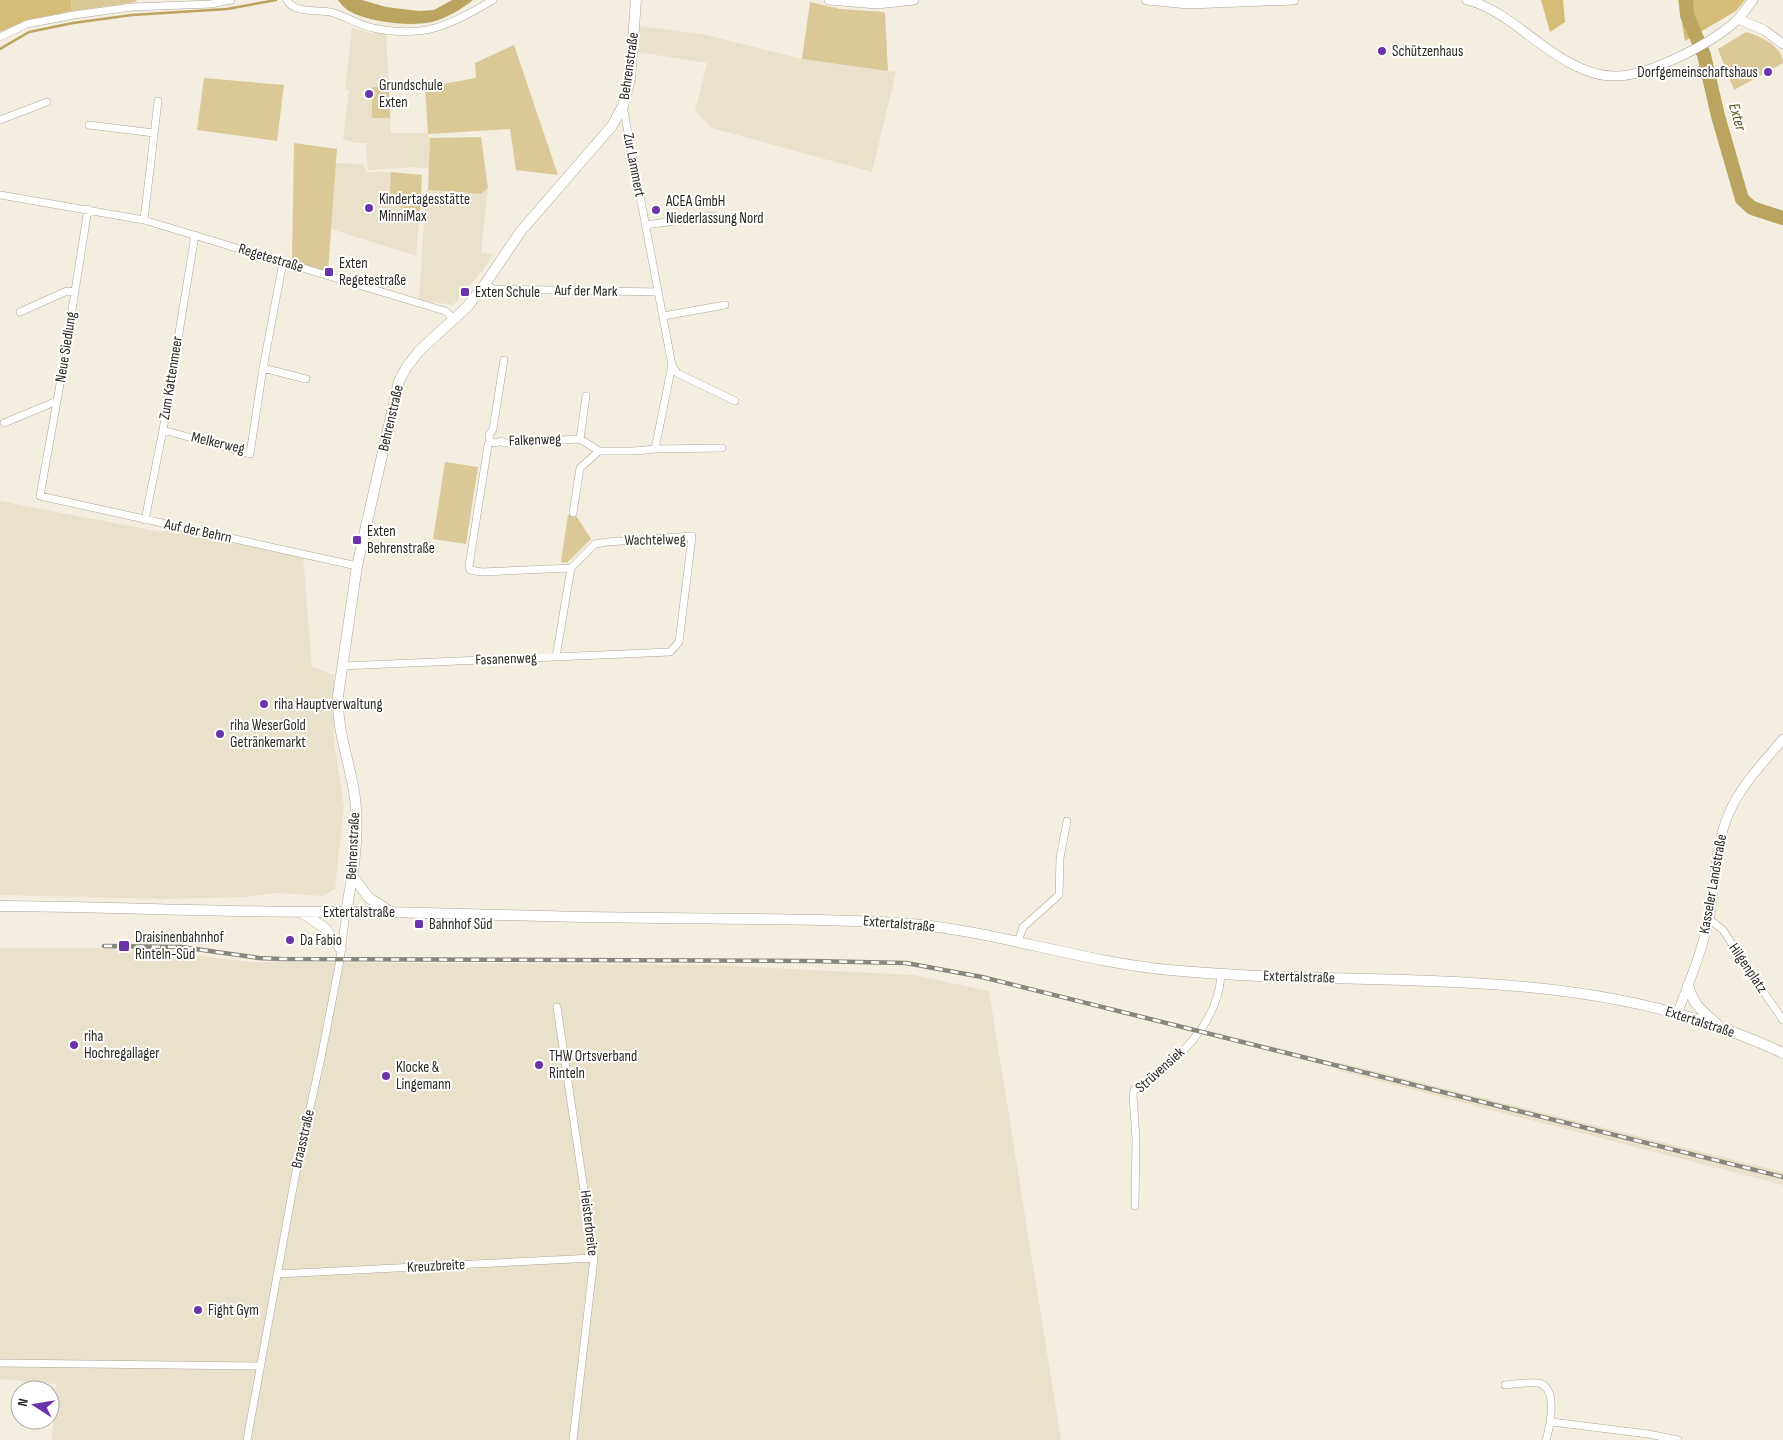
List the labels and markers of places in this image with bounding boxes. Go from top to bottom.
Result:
place label: Schützenhaus [1392,42,1463,61]
marker: Schützenhaus [1376,45,1388,57]
place label: Dorfgemeinschaftshaus [1637,63,1758,82]
marker: Dorfgemeinschaftshaus [1762,66,1774,78]
place label: Grundschule Exten [379,76,443,112]
marker: Grundschule Exten [363,88,375,100]
place label: Kindertagesstätte MinniMax [379,190,470,226]
place label: ACEA GmbH Niederlassung Nord [665,192,764,228]
marker: Kindertagesstätte MinniMax [363,202,375,214]
marker: ACEA GmbH Niederlassung Nord [650,204,662,216]
place label: Exten Regetestraße [339,254,406,290]
marker: Exten Regetestraße [323,266,335,278]
place label: Exten Schule [475,283,540,302]
marker: Exten Schule [459,286,471,298]
place label: Exten Behrenstraße [367,522,435,558]
marker: Exten Behrenstraße [351,534,363,546]
place label: riha Hauptverwaltung [274,695,382,714]
marker: riha Hauptverwaltung [258,698,270,710]
place label: riha WeserGold Getränkemarkt [230,716,306,752]
marker: riha WeserGold Getränkemarkt [214,728,226,740]
place label: Bahnhof Süd [429,915,493,934]
marker: Bahnhof Süd [413,918,425,930]
place label: Draisinenbahnhof Rinteln-Süd [135,928,224,964]
place label: Da Fabio [300,931,342,950]
marker: Da Fabio [284,934,296,946]
marker: Draisinenbahnhof Rinteln-Süd [117,939,131,953]
place label: riha Hochregallager [84,1027,160,1063]
marker: riha Hochregallager [68,1039,80,1051]
place label: THW Ortsverband Rinteln [549,1047,637,1083]
place label: Klocke & Lingemann [396,1058,451,1094]
marker: THW Ortsverband Rinteln [533,1059,545,1071]
marker: Klocke & Lingemann [380,1070,392,1082]
place label: Fight Gym [208,1301,259,1320]
marker: Fight Gym [192,1304,204,1316]

